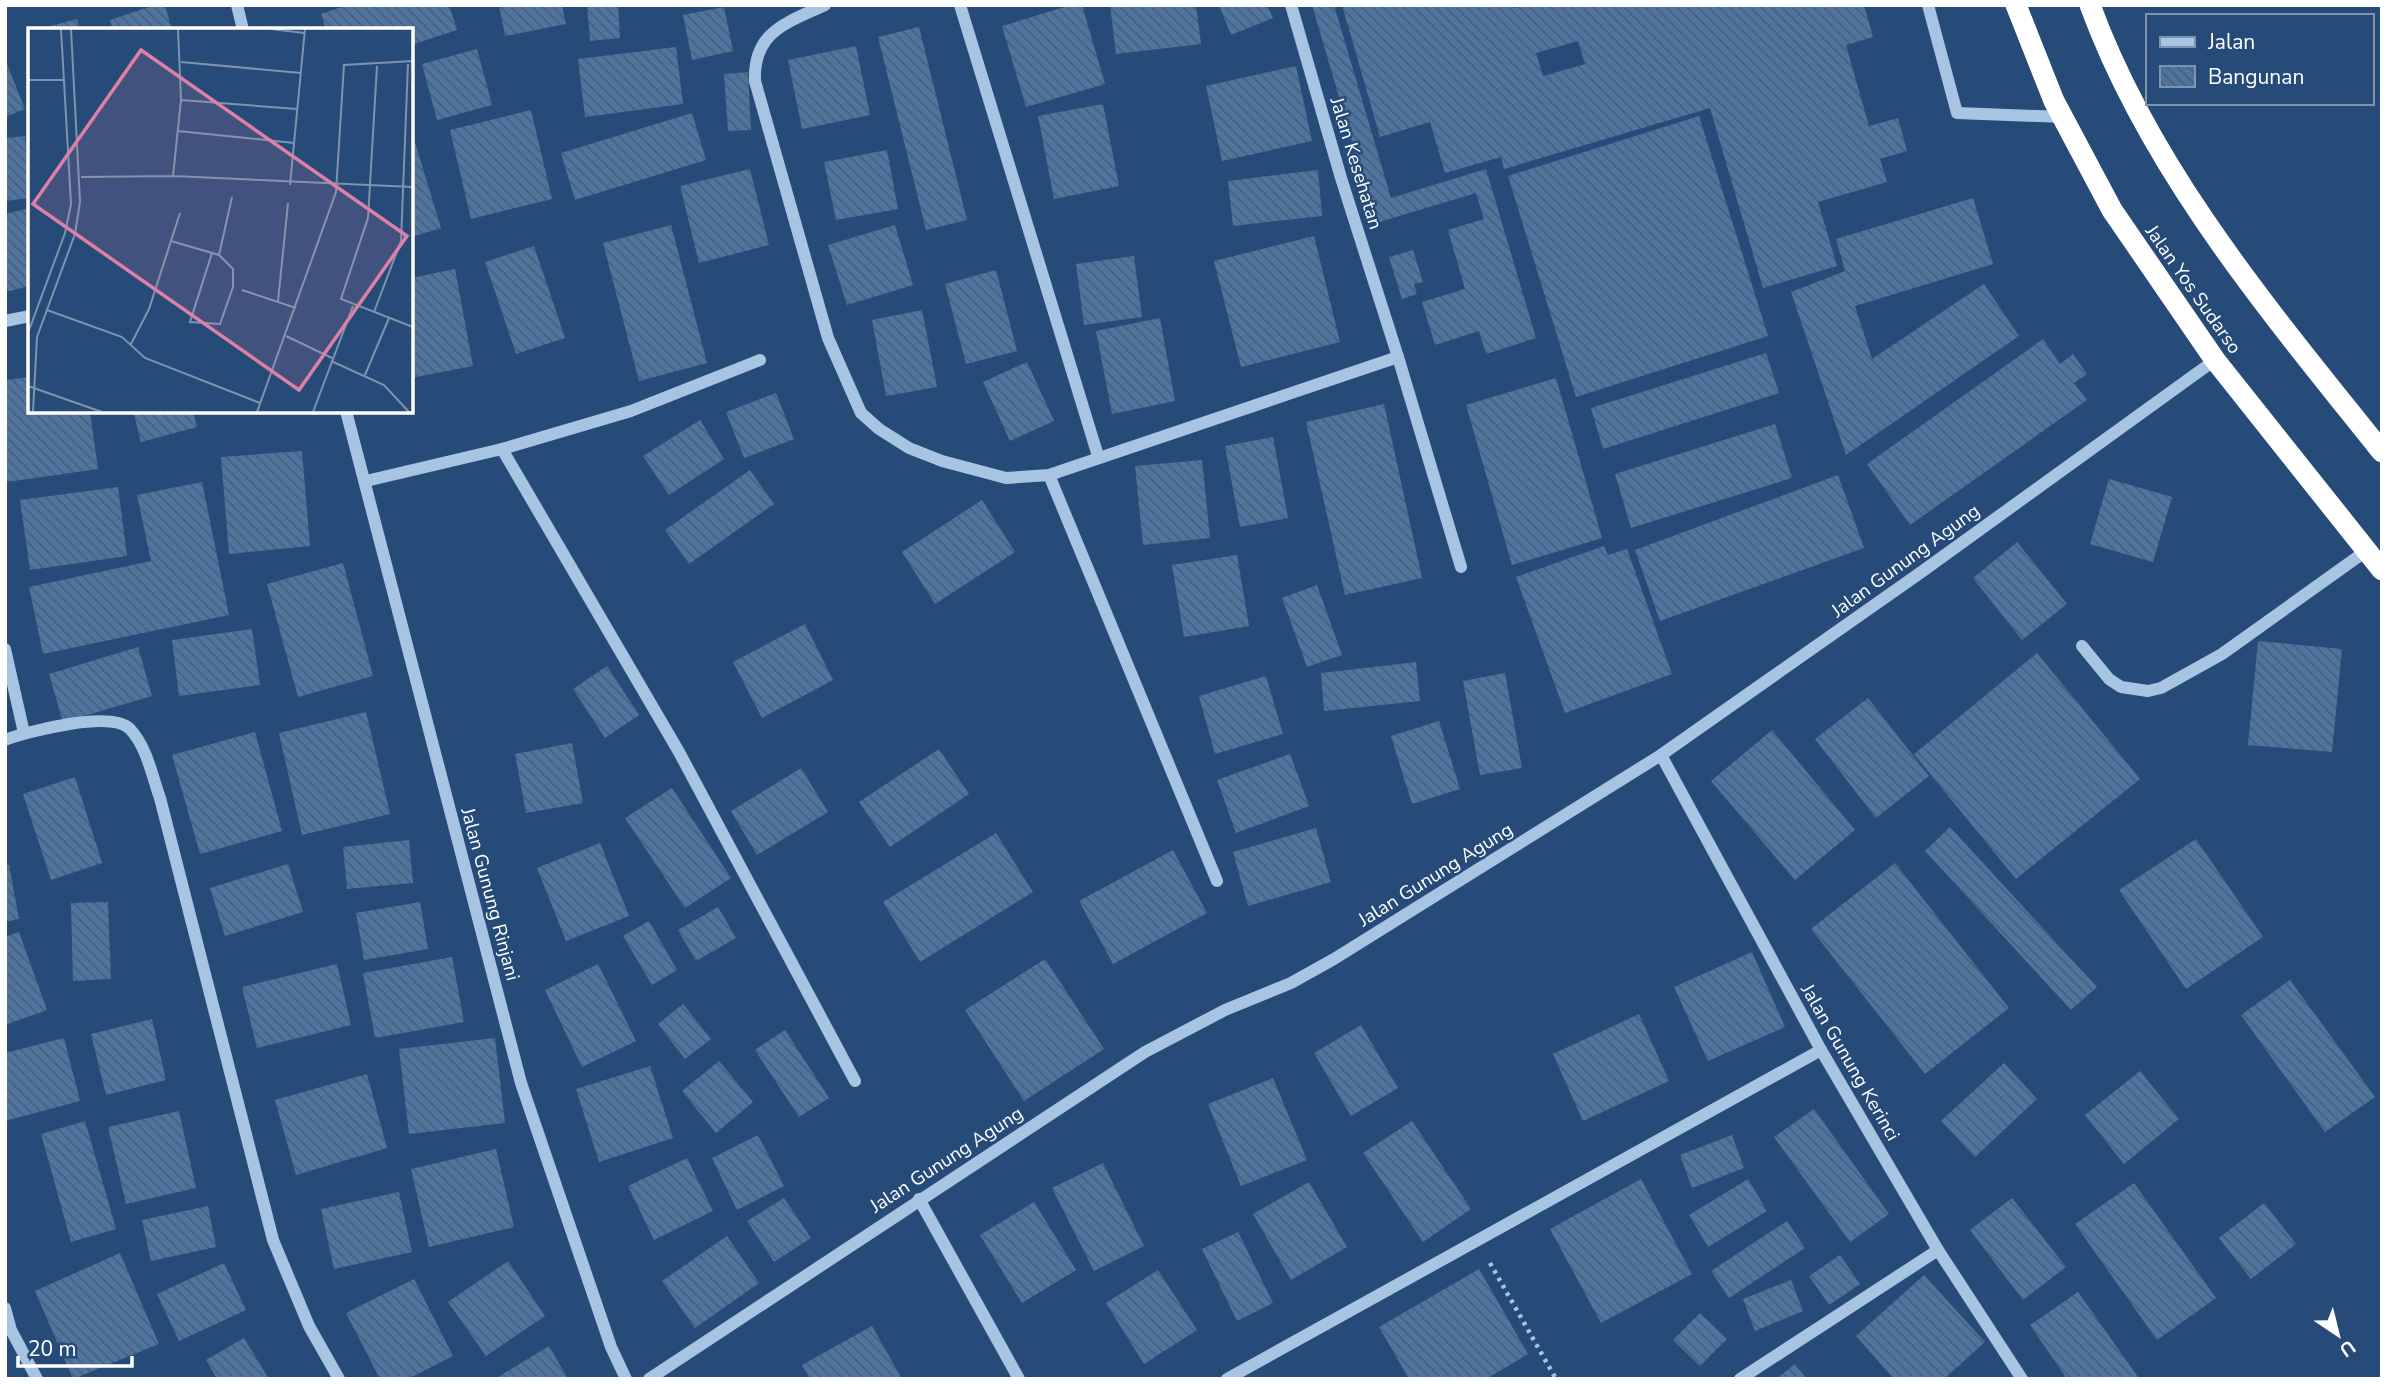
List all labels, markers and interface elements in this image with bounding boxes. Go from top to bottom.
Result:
legend [2146,14,2373,105]
inset map [28,28,413,413]
text: Jalan [2207,28,2255,56]
text: Bangunan [2208,63,2304,91]
street label: Jalan Kesehatan [1323,93,1389,233]
street label: Jalan Yos Sudarso [2138,219,2247,359]
street label: Jalan Gunung Agung [1825,498,1985,624]
street label: Jalan Gunung Rinjani [454,804,526,984]
street label: Jalan Gunung Agung [1352,817,1518,934]
street label: Jalan Gunung Kerinci [1794,978,1906,1146]
street label: Jalan Gunung Agung [864,1101,1028,1220]
north arrow [2303,1300,2373,1370]
scale bar [18,1324,131,1368]
text: U [2334,1333,2360,1363]
text: 20 m [28,1335,77,1363]

